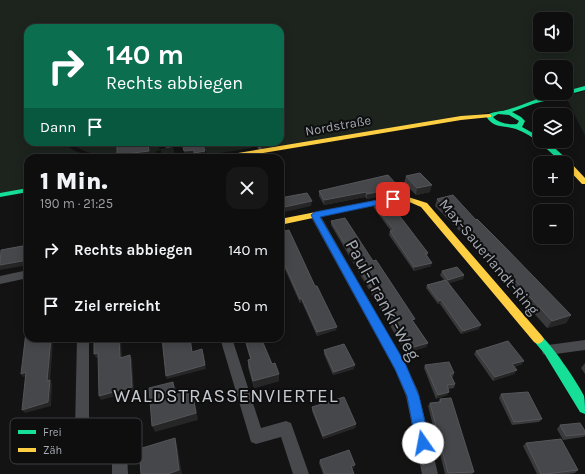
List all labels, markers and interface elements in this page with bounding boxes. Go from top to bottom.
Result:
map controls [533,12,573,244]
button: sound [533,12,573,52]
text: 140 m [106,38,184,71]
icon: right [40,40,92,92]
button: search [533,60,573,100]
text: Rechts abbiegen [106,72,243,94]
button: layers [533,108,573,148]
street label: Nordstraße [304,112,373,139]
icon: arrive [84,116,106,138]
text: Dann [40,118,76,136]
button: + [533,156,573,196]
text: 1 Min. [40,167,108,195]
button: close [226,167,268,209]
pin [376,182,410,216]
icon: arrive [382,188,404,210]
street label: Max-Sauerlandt-Ring [435,195,543,319]
text: 190 m · 21:25 [40,196,113,211]
button: − [533,204,573,244]
street label: Paul-Frankl-Weg [341,236,425,364]
icon: right [40,239,62,261]
text: Rechts abbiegen [74,241,193,259]
text: 140 m [228,241,268,259]
icon: arrive [40,295,62,317]
text: Ziel erreicht [74,297,160,315]
text: 50 m [233,297,268,315]
district label: WALDSTRASSENVIERTEL [113,385,339,407]
legend [10,418,142,464]
position arrow [402,422,444,464]
text: Frei [43,426,62,439]
text: Zäh [43,444,62,457]

